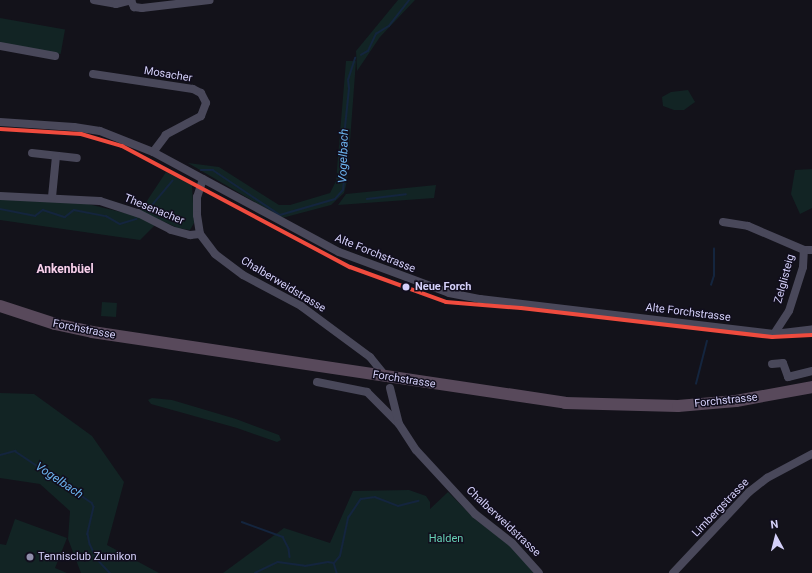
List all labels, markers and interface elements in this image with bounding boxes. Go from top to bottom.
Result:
street label: Mosacher [143,65,193,85]
water label: Vogelbach [336,128,352,184]
street label: Thesenacher [122,192,186,228]
street label: Alte Forchstrasse [333,232,417,276]
street label: Zelglisteig [772,253,798,305]
street label: Chalberweidstrasse [238,254,328,316]
district label: Ankenbüel [36,263,94,277]
place label: Neue Forch [415,280,471,294]
marker: Neue Forch [400,281,412,293]
street label: Alte Forchstrasse [645,301,731,325]
street label: Forchstrasse [52,317,116,343]
street label: Forchstrasse [372,369,436,391]
street label: Forchstrasse [694,391,758,411]
water label: Vogelbach [32,460,86,502]
street label: Limbergstrasse [690,476,752,540]
street label: Chalberweidstrasse [463,484,543,560]
north arrow [756,517,796,557]
text: N [770,518,779,532]
park label: Halden [429,532,463,546]
place label: Tennisclub Zumikon [38,550,137,564]
marker: Tennisclub Zumikon [25,552,35,562]

